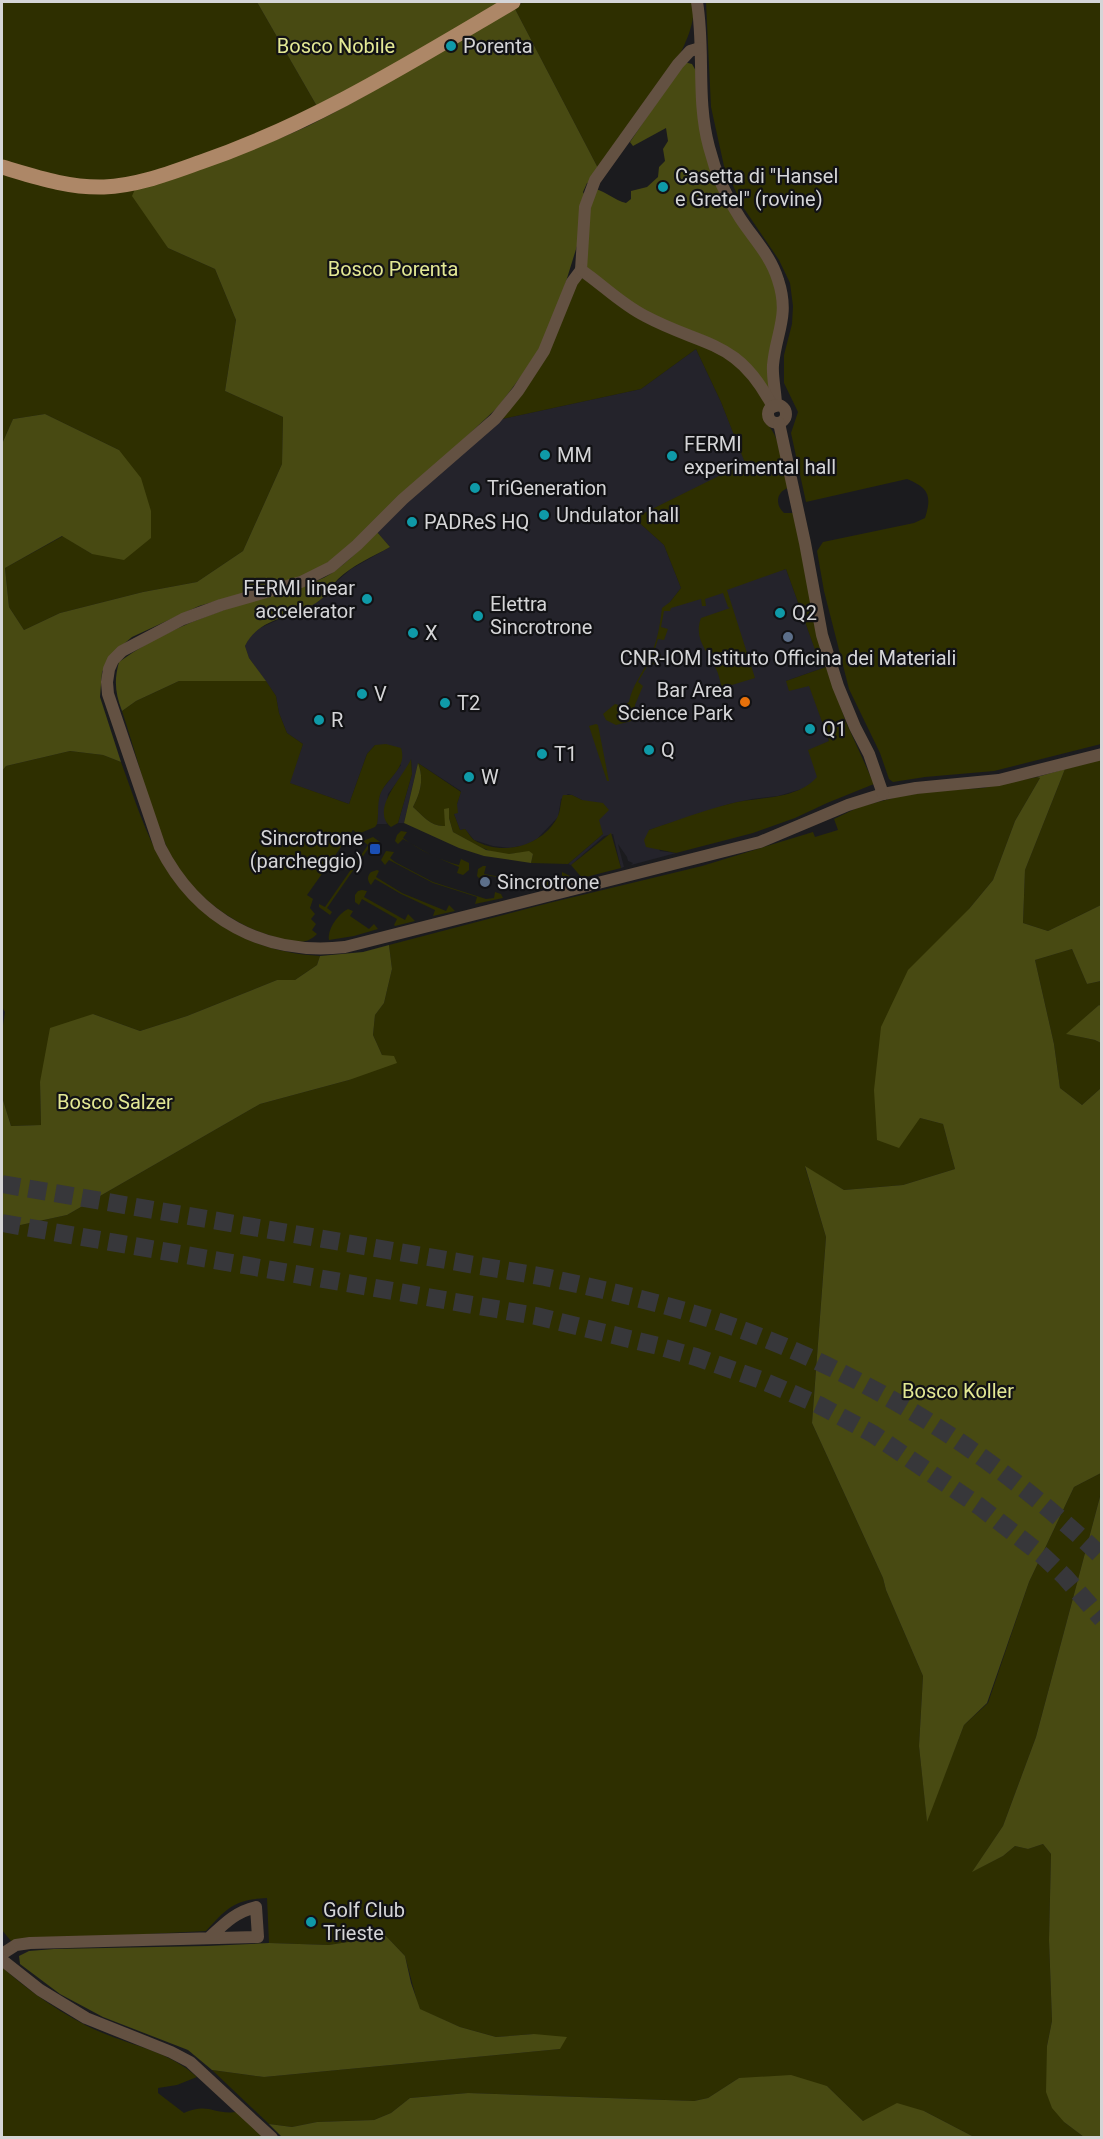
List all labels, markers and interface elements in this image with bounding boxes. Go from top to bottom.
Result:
park label: Bosco Nobile [277,34,395,58]
place label: Porenta [463,34,533,58]
marker: Porenta [444,39,458,53]
place label: Casetta di "Hansel e Gretel" (rovine) [675,164,838,211]
marker: Casetta di "Hansel e Gretel" (rovine) [656,180,670,194]
park label: Bosco Porenta [328,257,458,281]
place label: FERMI experimental hall [684,432,836,479]
place label: MM [557,443,592,467]
marker: MM [538,448,552,462]
marker: FERMI experimental hall [665,449,679,463]
place label: TriGeneration [487,476,607,500]
marker: TriGeneration [468,481,482,495]
place label: Undulator hall [556,503,679,527]
marker: Undulator hall [537,508,551,522]
place label: PADReS HQ [424,510,529,534]
marker: PADReS HQ [405,515,419,529]
place label: FERMI linear accelerator [243,576,355,623]
marker: FERMI linear accelerator [360,592,374,606]
place label: Elettra Sincrotrone [490,592,592,639]
place label: Q2 [792,601,817,625]
marker: Q2 [773,606,787,620]
marker: Elettra Sincrotrone [471,609,485,623]
place label: X [425,621,438,645]
marker: X [406,626,420,640]
marker: CNR-IOM Istituto Officina dei Materiali [781,630,795,644]
place label: CNR-IOM Istituto Officina dei Materiali [620,646,956,670]
place label: Bar Area Science Park [618,678,734,725]
place label: V [374,682,387,706]
marker: V [355,687,369,701]
place label: T2 [457,691,480,715]
marker: Bar Area Science Park [738,695,752,709]
marker: T2 [438,696,452,710]
place label: R [331,708,343,732]
marker: R [312,713,326,727]
place label: Q1 [822,717,847,741]
marker: Q1 [803,722,817,736]
place label: Q [661,738,675,762]
place label: T1 [554,742,577,766]
marker: Q [642,743,656,757]
marker: T1 [535,747,549,761]
place label: W [481,765,499,789]
marker: W [462,770,476,784]
place label: Sincrotrone (parcheggio) [250,826,363,873]
marker: Sincrotrone (parcheggio) [368,842,382,856]
place label: Sincrotrone [497,870,599,894]
marker: Sincrotrone [478,875,492,889]
park label: Bosco Salzer [57,1090,173,1114]
park label: Bosco Koller [902,1379,1014,1403]
place label: Golf Club Trieste [323,1898,405,1945]
marker: Golf Club Trieste [304,1915,318,1929]

